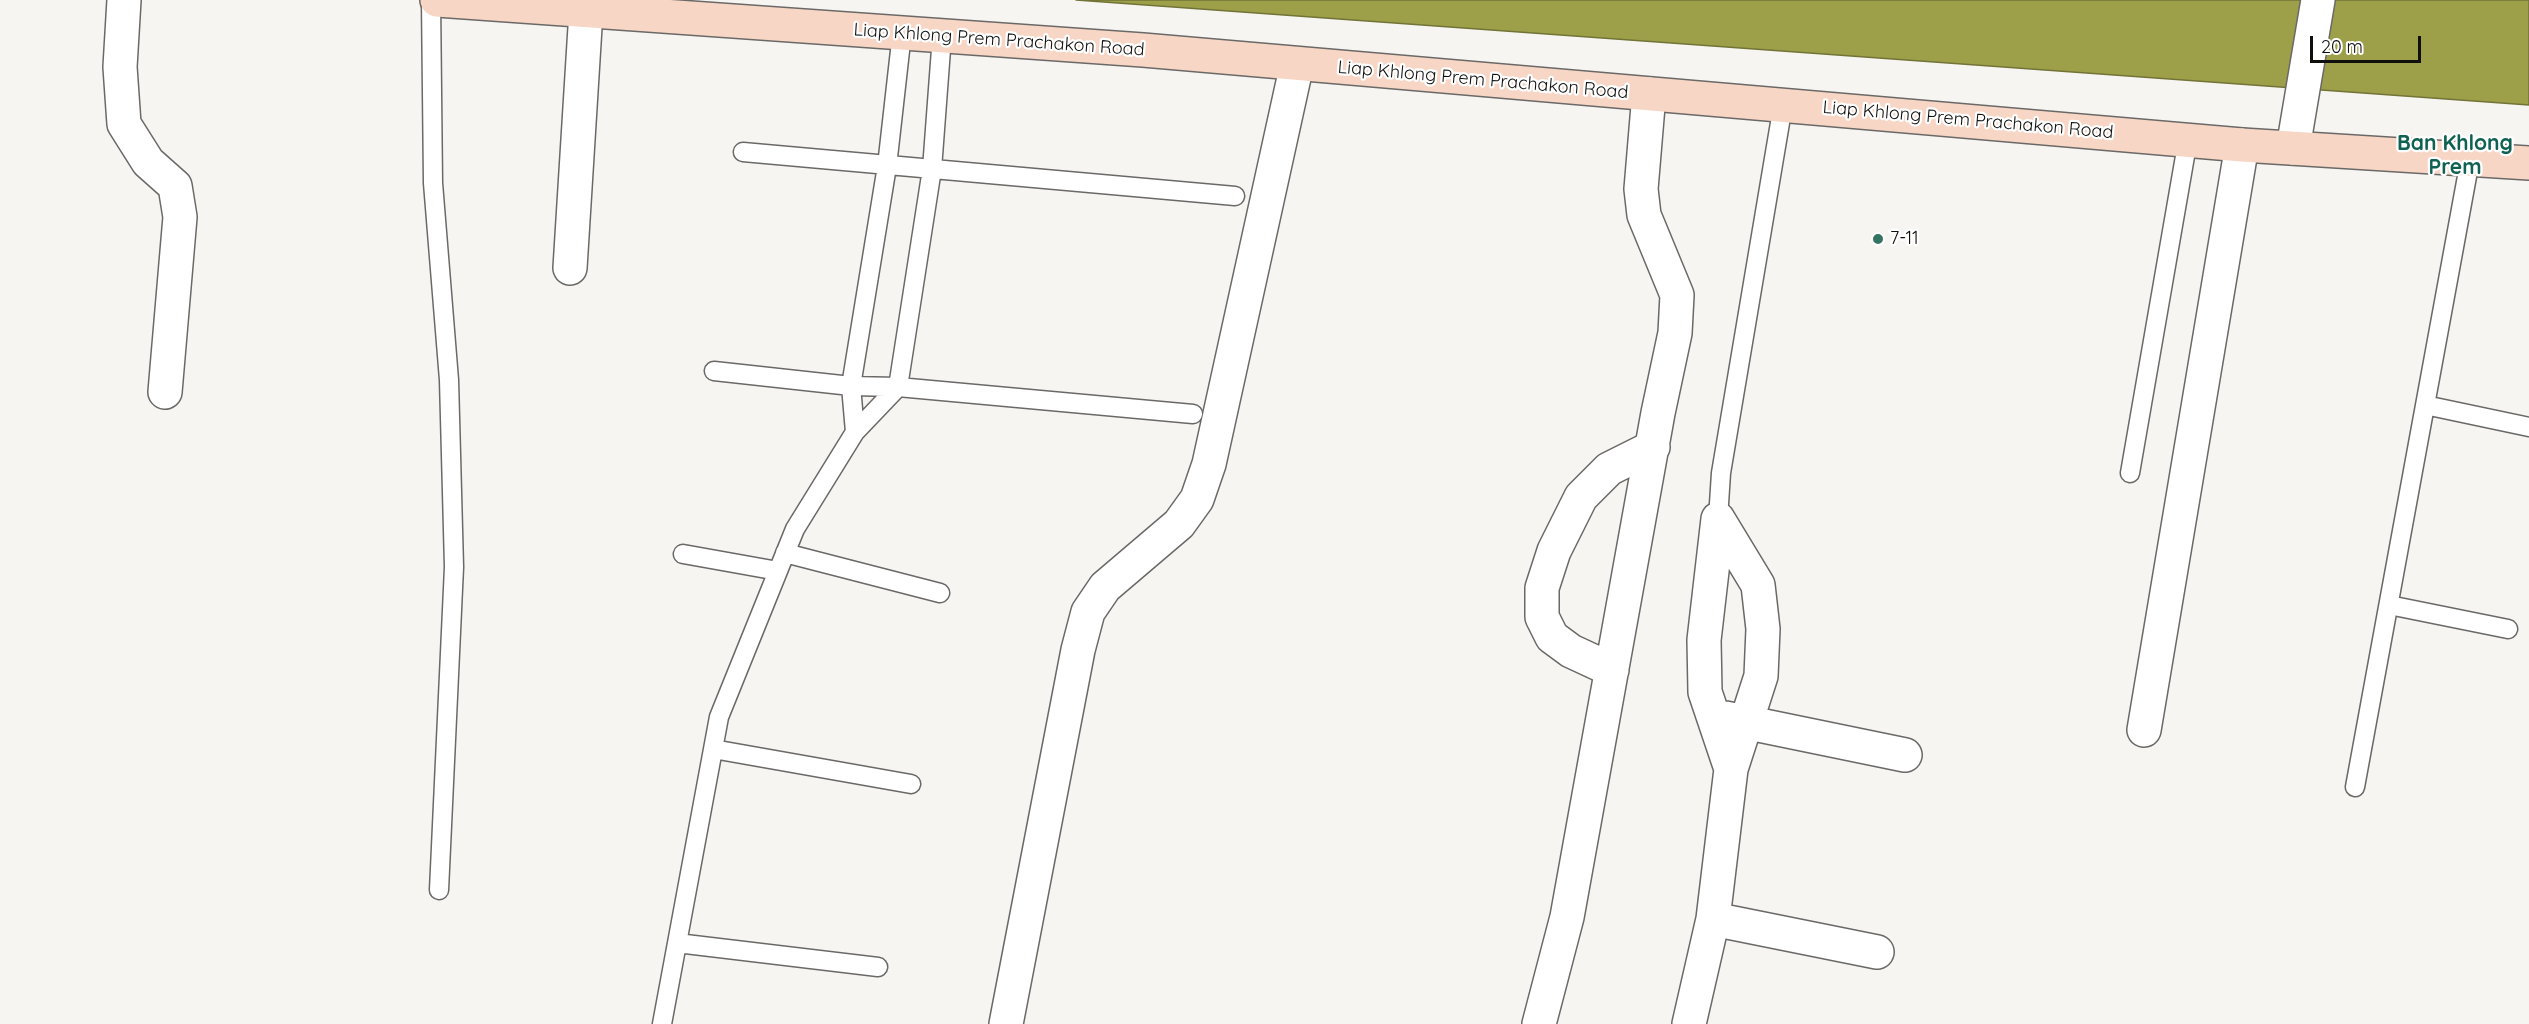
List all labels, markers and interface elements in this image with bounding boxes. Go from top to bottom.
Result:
street label: Liap Khlong Prem Prachakon Road [853,19,1145,61]
scale bar [2313,24,2424,62]
text: 20 m [2321,35,2363,58]
street label: Liap Khlong Prem Prachakon Road [1337,57,1629,103]
street label: Liap Khlong Prem Prachakon Road [1822,97,2114,143]
district label: Ban Khlong Prem [2397,131,2513,181]
place label: 7-11 [1890,228,1919,250]
marker: 7-11 [1871,232,1885,246]

